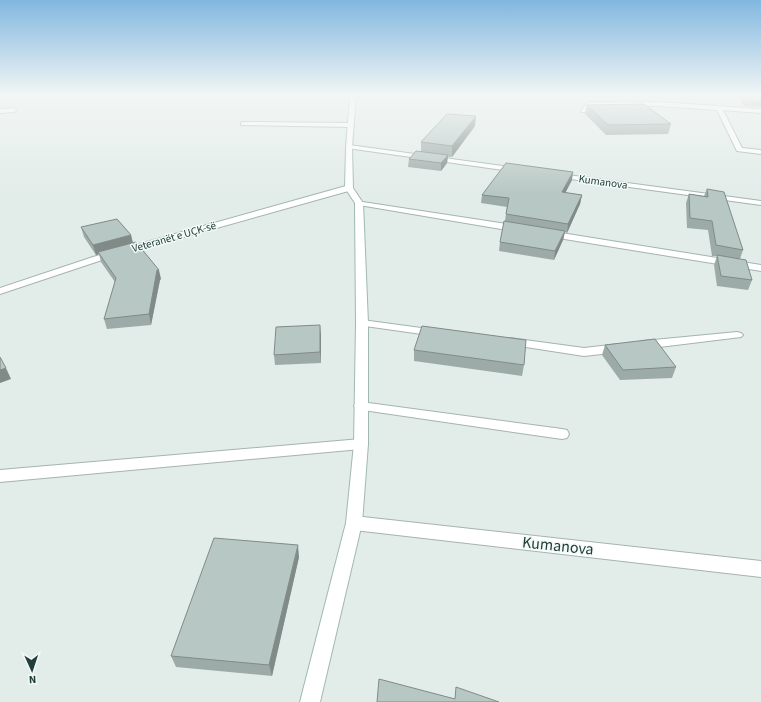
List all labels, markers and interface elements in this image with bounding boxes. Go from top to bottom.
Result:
street label: Kumanova [578,171,628,193]
street label: Veteranët e UÇK-së [130,218,218,256]
street label: Kumanova [521,531,595,561]
north arrow [12,650,52,690]
text: N [28,672,37,687]

